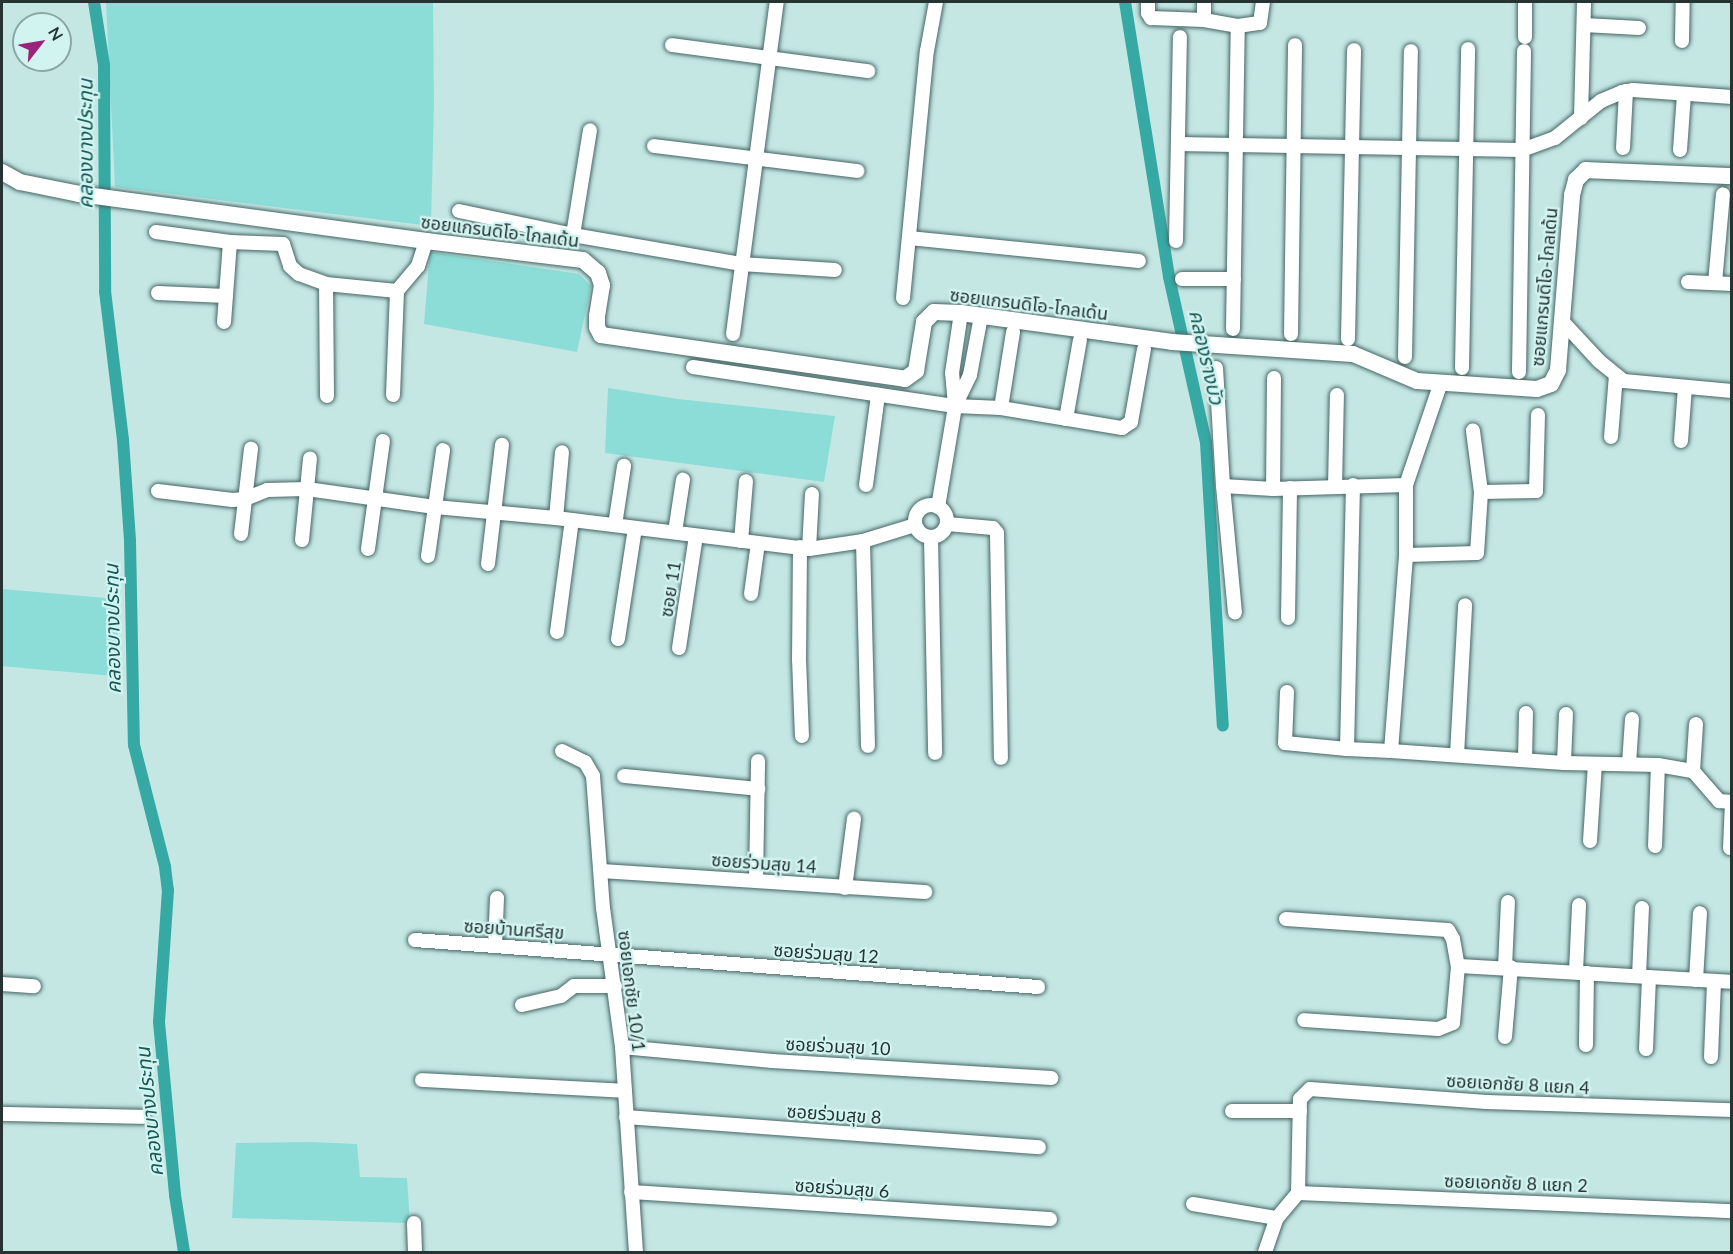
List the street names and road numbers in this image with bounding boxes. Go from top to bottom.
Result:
street label: ซอยแกรนดิโอ-โกลเด้น [1526,207,1562,367]
street label: ซอยแกรนดิโอ-โกลเด้น [420,211,580,251]
street label: ซอยแกรนดิโอ-โกลเด้น [949,284,1109,324]
street label: ซอย 11 [655,559,685,619]
street label: ซอยร่วมสุข 14 [711,849,817,877]
street label: ซอยบ้านศรีสุข [463,915,565,943]
street label: ซอยเอกชัย 10/1 [614,929,650,1053]
street label: ซอยร่วมสุข 12 [773,939,879,967]
street label: ซอยร่วมสุข 10 [785,1032,891,1060]
street label: ซอยเอกชัย 8 แยก 4 [1446,1069,1590,1099]
street label: ซอยร่วมสุข 8 [786,1100,882,1128]
street label: ซอยเอกชัย 8 แยก 2 [1444,1170,1588,1196]
street label: ซอยร่วมสุข 6 [794,1174,890,1202]

